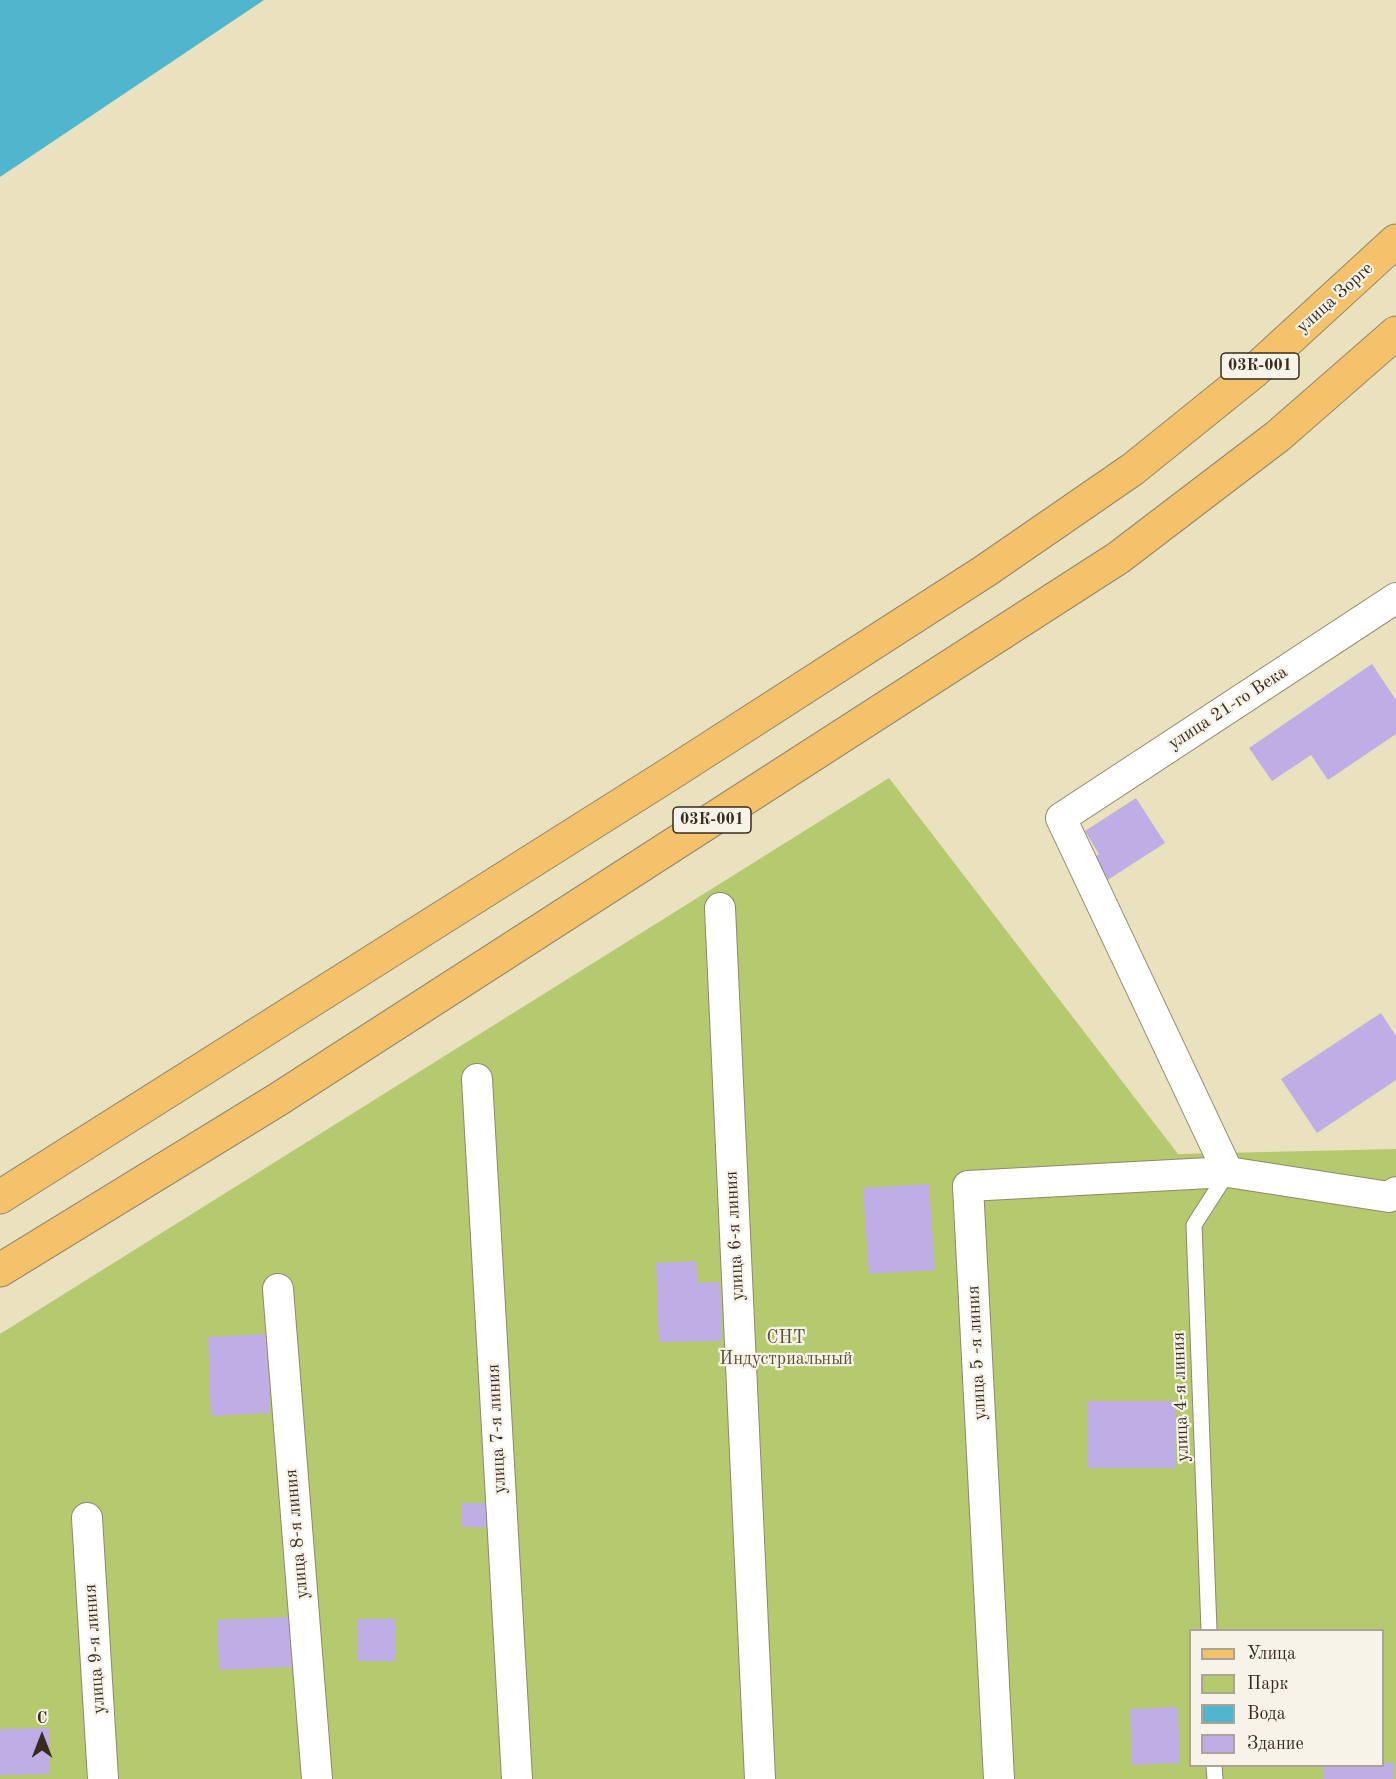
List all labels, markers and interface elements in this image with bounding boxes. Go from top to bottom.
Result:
street label: улица Зорге [1292,258,1378,338]
road number: 03К-001 [1221,353,1299,379]
street label: улица 21-го Века [1164,661,1292,755]
road number: 03К-001 [673,807,751,833]
street label: улица 6-я линия [721,1170,749,1302]
street label: улица 5 -я линия [963,1285,991,1421]
park label: СНТ Индустриальный [719,1327,853,1370]
street label: улица 4-я линия [1168,1332,1194,1462]
street label: улица 7-я линия [483,1363,511,1495]
street label: улица 8-я линия [281,1468,313,1600]
street label: улица 9-я линия [80,1583,110,1715]
legend [1189,1629,1384,1767]
text: Улица [1247,1645,1296,1663]
text: Парк [1247,1675,1288,1693]
text: Вода [1247,1705,1286,1723]
north arrow [12,1707,72,1767]
text: С [37,1711,47,1727]
text: Здание [1247,1735,1304,1753]

